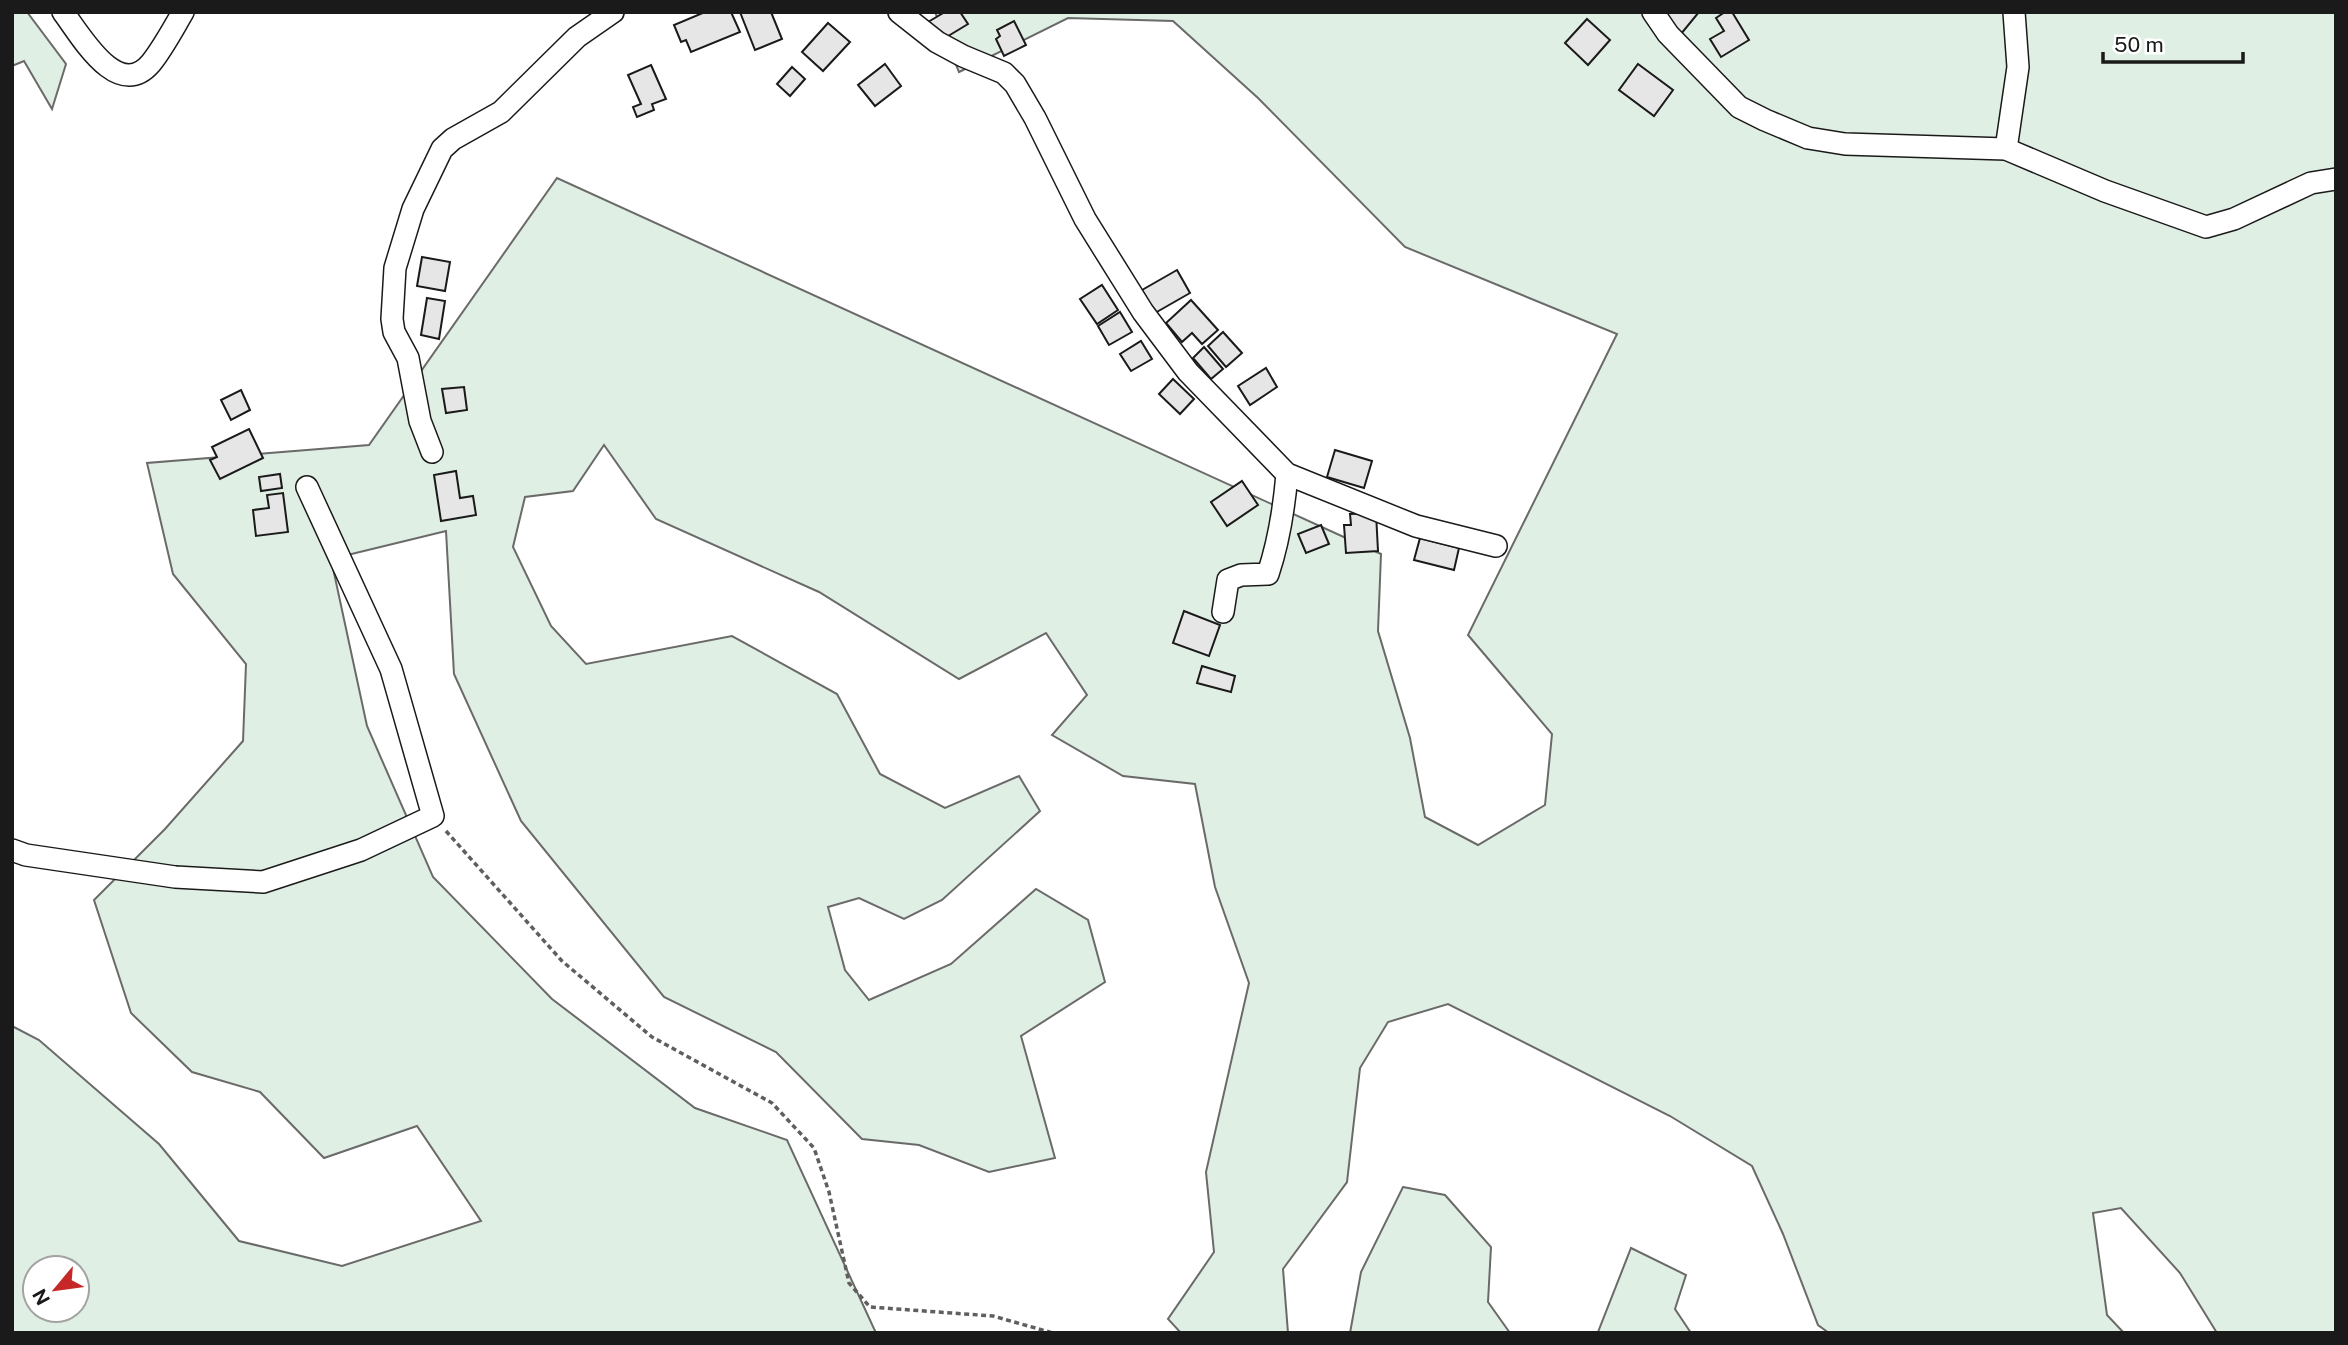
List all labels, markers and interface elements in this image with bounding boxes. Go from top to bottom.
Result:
scale bar [2103,21,2243,65]
text: 50 m [2114,32,2164,57]
north arrow [21,1254,91,1324]
text: N [28,1285,54,1309]

